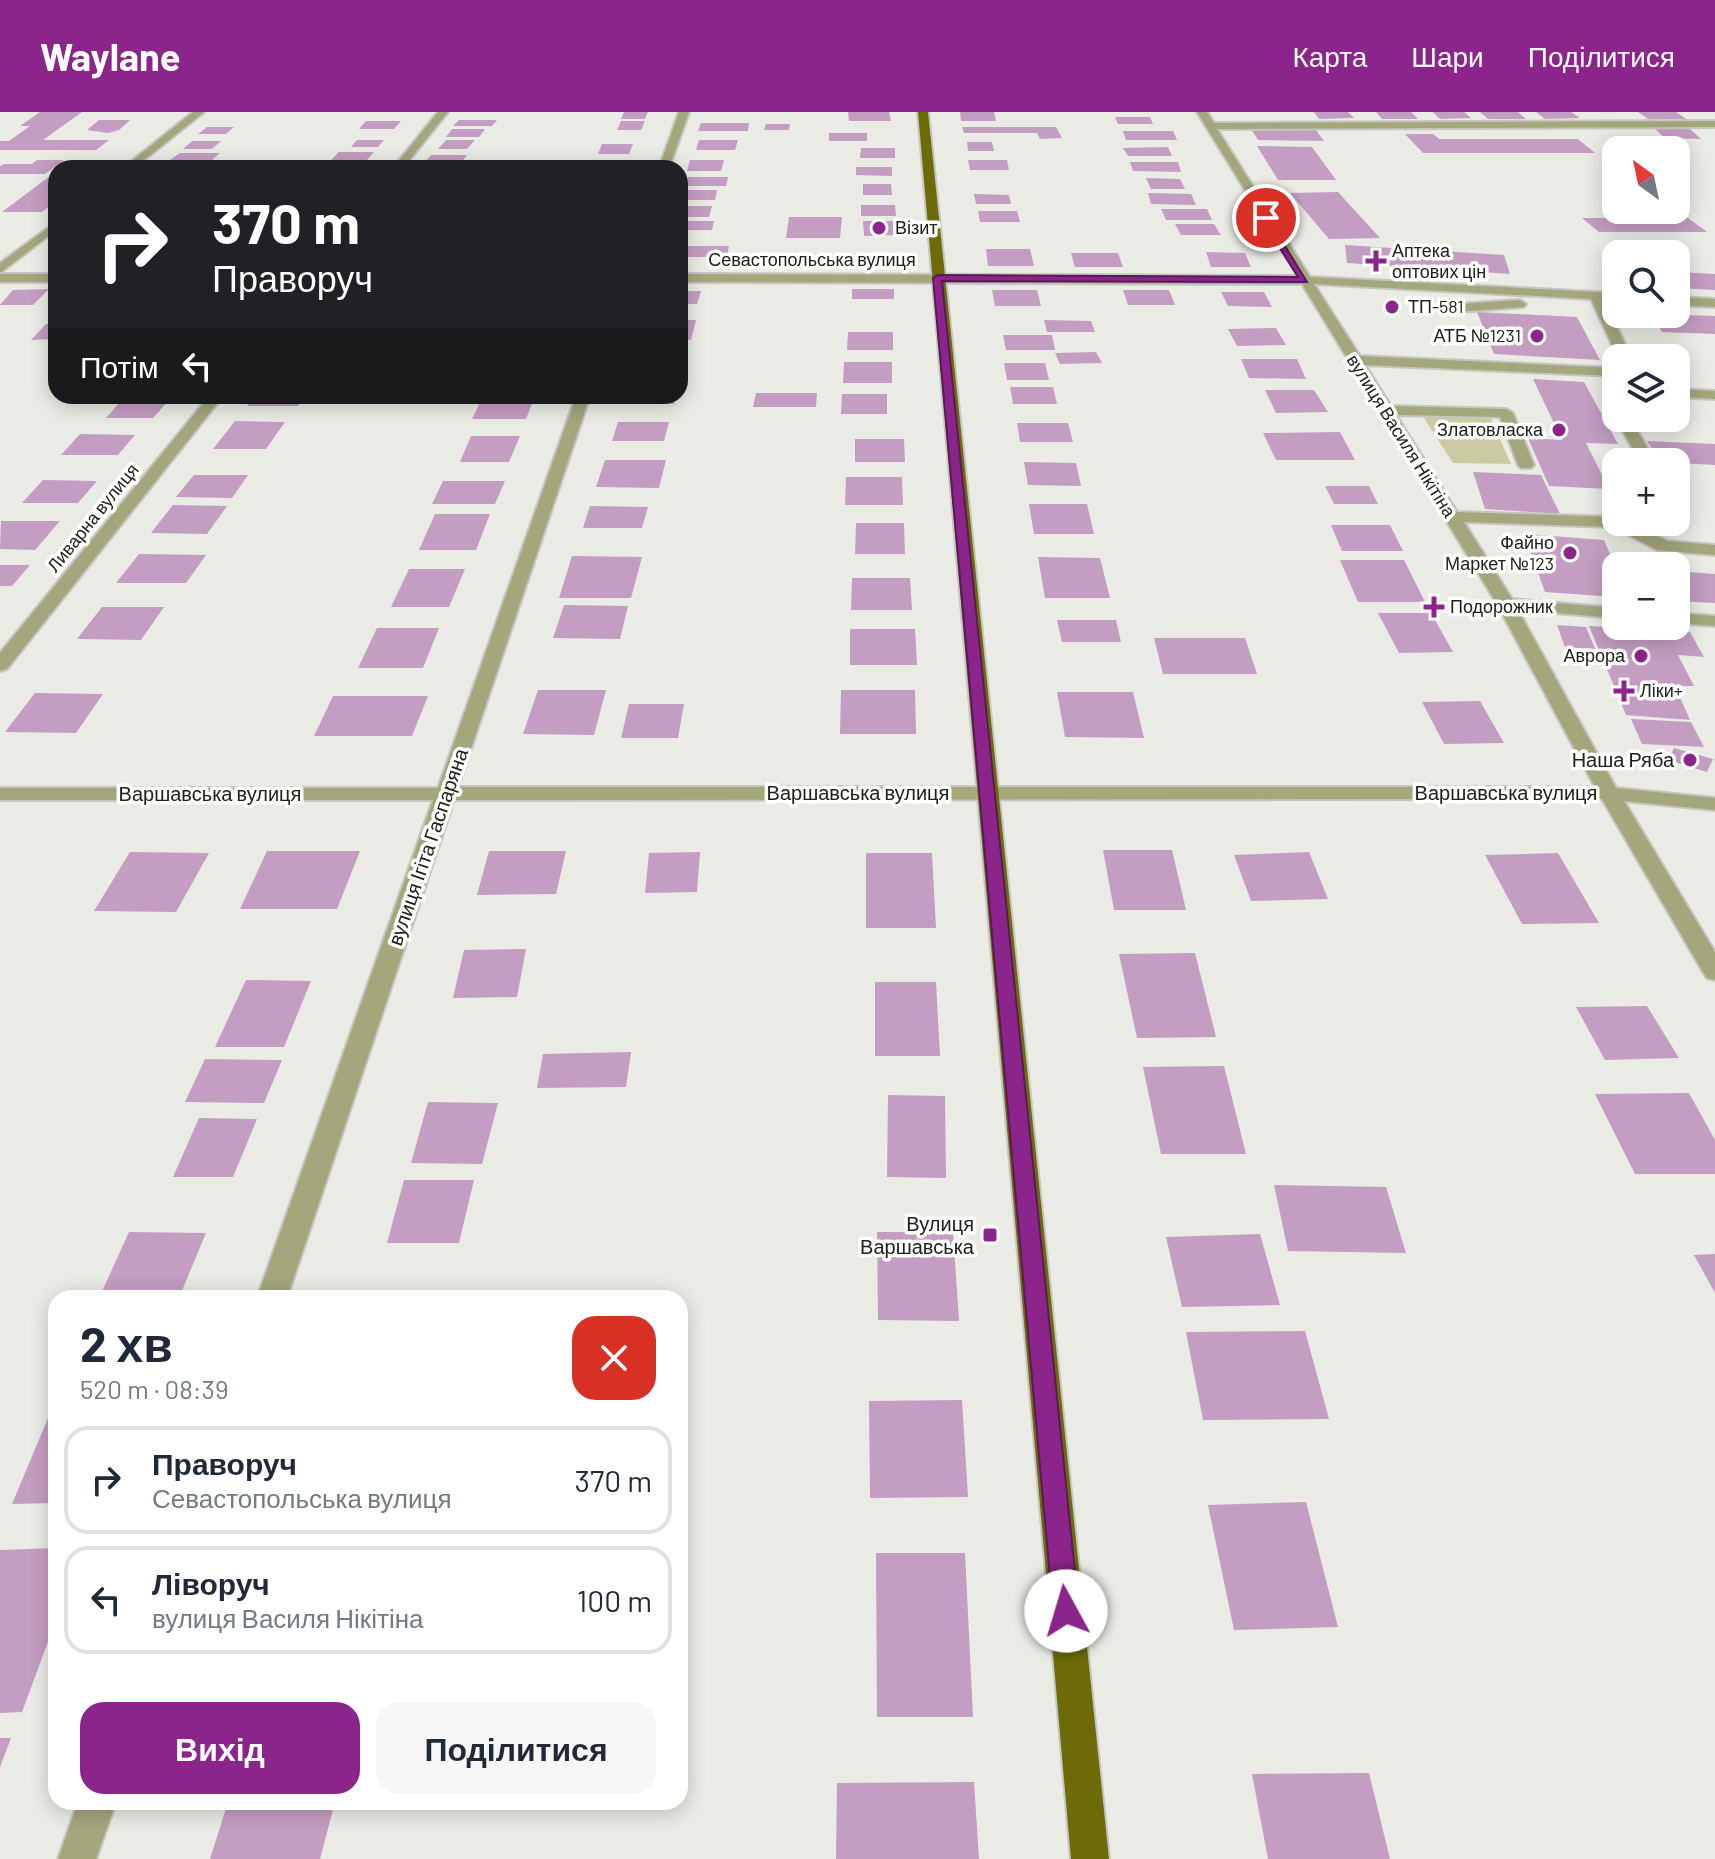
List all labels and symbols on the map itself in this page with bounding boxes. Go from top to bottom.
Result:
north arrow [1602,136,1690,224]
pin [1232,184,1300,252]
place label: Візит [895,216,938,238]
marker: Візит [870,219,888,237]
place label: Аптека оптових цін [1392,239,1486,282]
street label: Севастопольська вулиця [708,248,916,270]
marker: Аптека оптових цін [1367,252,1385,270]
place label: ТП-581 [1408,295,1463,317]
marker: ТП-581 [1383,298,1401,316]
place label: АТБ №1231 [1433,324,1521,346]
marker: АТБ №1231 [1528,327,1546,345]
street label: вулиця Василя Нікітіна [1343,350,1462,522]
place label: Златовласка [1437,418,1544,440]
marker: Златовласка [1550,421,1568,439]
street label: Ливарна вулиця [42,459,143,576]
place label: Файно Маркет №123 [1445,531,1554,574]
marker: Файно Маркет №123 [1561,544,1579,562]
place label: Подорожник [1450,595,1553,617]
marker: Подорожник [1425,598,1443,616]
place label: Аврора [1563,644,1626,666]
marker: Аврора [1632,647,1650,665]
place label: Ліки+ [1640,679,1683,701]
marker: Ліки+ [1615,682,1633,700]
street label: вулиця Ігіта Гаспаряна [382,744,472,948]
place label: Наша Ряба [1572,747,1675,771]
marker: Наша Ряба [1681,751,1699,769]
street label: Варшавська вулиця [767,780,949,804]
street label: Варшавська вулиця [1415,780,1597,804]
street label: Варшавська вулиця [119,781,301,805]
place label: Вулиця Варшавська [860,1211,975,1258]
marker: Вулиця Варшавська [981,1226,999,1244]
position arrow [1024,1569,1108,1653]

